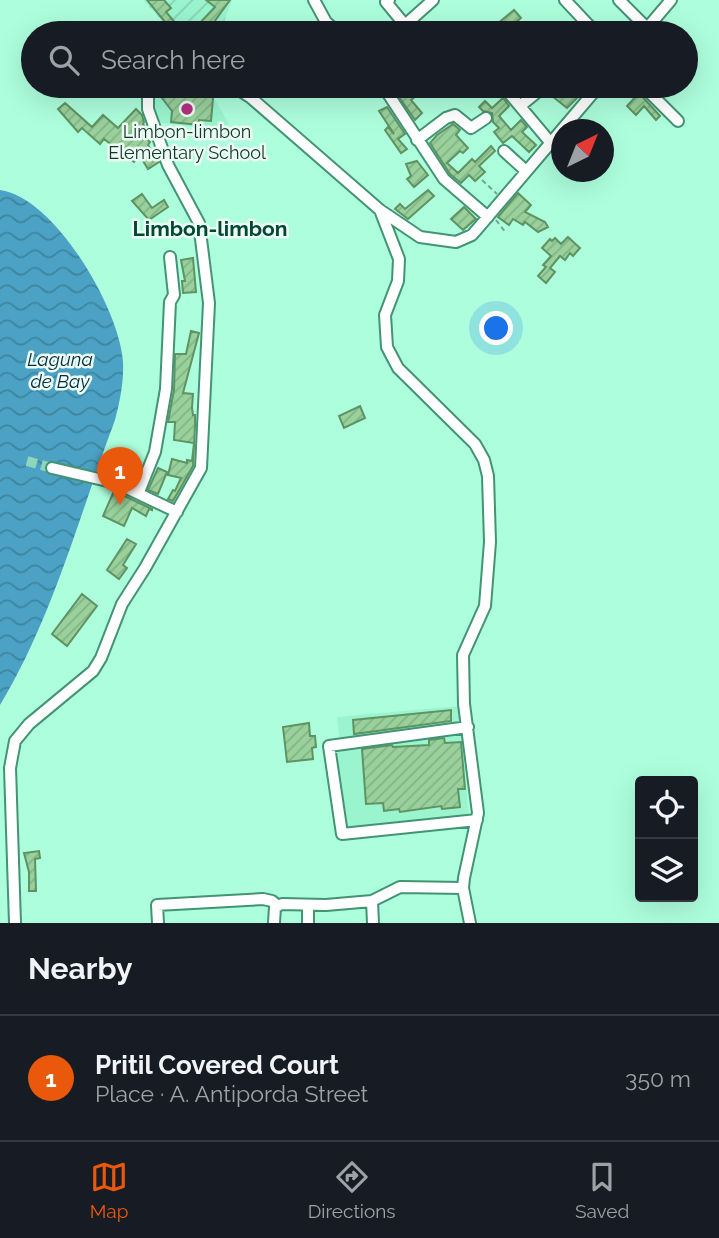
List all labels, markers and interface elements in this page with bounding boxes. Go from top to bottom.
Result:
search box [21,21,698,98]
icon: search [45,41,83,79]
text: Search here [101,45,245,75]
marker: Limbon-limbon Elementary School [179,101,195,117]
north arrow [551,119,614,182]
place label: Limbon-limbon Elementary School [108,121,266,163]
district label: Limbon-limbon [133,216,287,241]
your location [479,311,513,345]
water label: Laguna de Bay [27,348,93,392]
pin: 1 [97,447,143,505]
map controls [635,776,698,902]
button: locate [635,776,698,839]
button: layers [635,839,698,902]
text: Nearby [28,951,132,986]
text: Pritil Covered Court [95,1050,339,1080]
text: 1 [45,1065,57,1092]
text: 350 m [625,1065,691,1092]
text: Place · A. Antiporda Street [95,1080,368,1107]
tab: Map [90,1158,128,1222]
tab: Directions [308,1158,396,1222]
tab: Saved [575,1158,629,1222]

